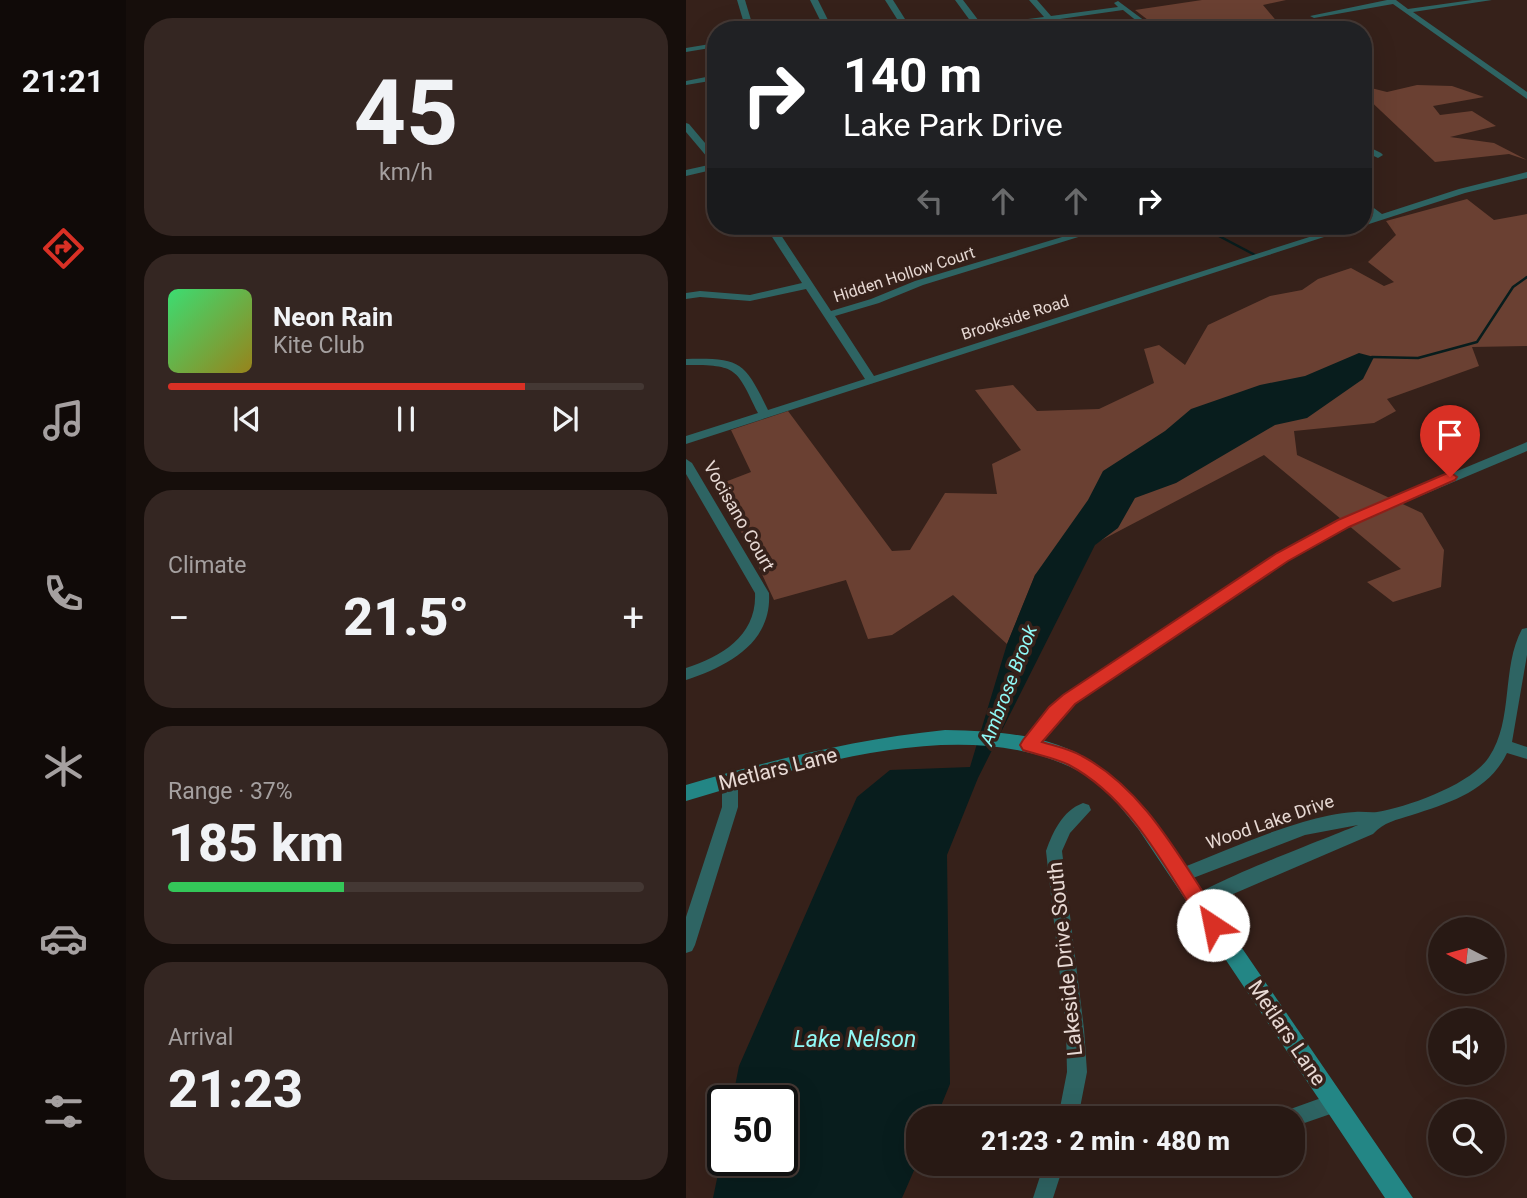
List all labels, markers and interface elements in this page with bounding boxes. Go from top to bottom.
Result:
text: 140 m [843,47,982,104]
icon: right [728,49,819,140]
text: 45 [354,60,458,166]
text: 21:21 [22,62,104,100]
text: Lake Park Drive [843,106,1063,144]
text: km/h [379,159,433,186]
icon: left [911,182,949,220]
icon: ahead [984,182,1022,220]
icon: ahead [1057,182,1095,220]
icon: right [1130,182,1168,220]
icon: directions [39,224,88,273]
street label: Hidden Hollow Court [831,243,977,306]
street label: Brookside Road [959,291,1071,344]
text: Neon Rain [273,302,393,332]
text: Kite Club [273,332,365,359]
icon: music [39,396,88,445]
icon: previous [228,400,266,438]
icon: pause [387,400,425,438]
icon: next [546,400,584,438]
pin [1420,405,1480,477]
icon: arrive [1431,416,1469,454]
street label: Vocisano Court [700,457,779,574]
text: Climate [168,552,247,579]
icon: phone [39,569,88,618]
text: 21.5° [343,587,469,648]
text: − [168,596,190,640]
text: + [622,596,644,640]
water label: Ambrose Brook [975,621,1042,750]
icon: climate [39,742,88,791]
street label: Metlars Lane [716,743,840,795]
text: Range · 37% [168,778,293,805]
street label: Wood Lake Drive [1203,790,1336,853]
text: 185 km [168,813,344,874]
street label: Lakeside Drive South [1043,861,1087,1057]
position arrow [1176,888,1250,962]
icon: car [39,914,88,963]
north arrow [1428,917,1505,994]
map controls [1428,917,1505,1176]
street label: Metlars Lane [1243,976,1331,1090]
button: sound [1428,1008,1505,1085]
text: Arrival [168,1024,233,1051]
water label: Lake Nelson [794,1026,916,1053]
text: 21:23 [168,1059,303,1120]
speed limit sign: 50 [707,1085,798,1176]
icon: filters [39,1087,88,1136]
button: search [1428,1099,1505,1176]
text: 21:23 · 2 min · 480 m [981,1126,1230,1156]

